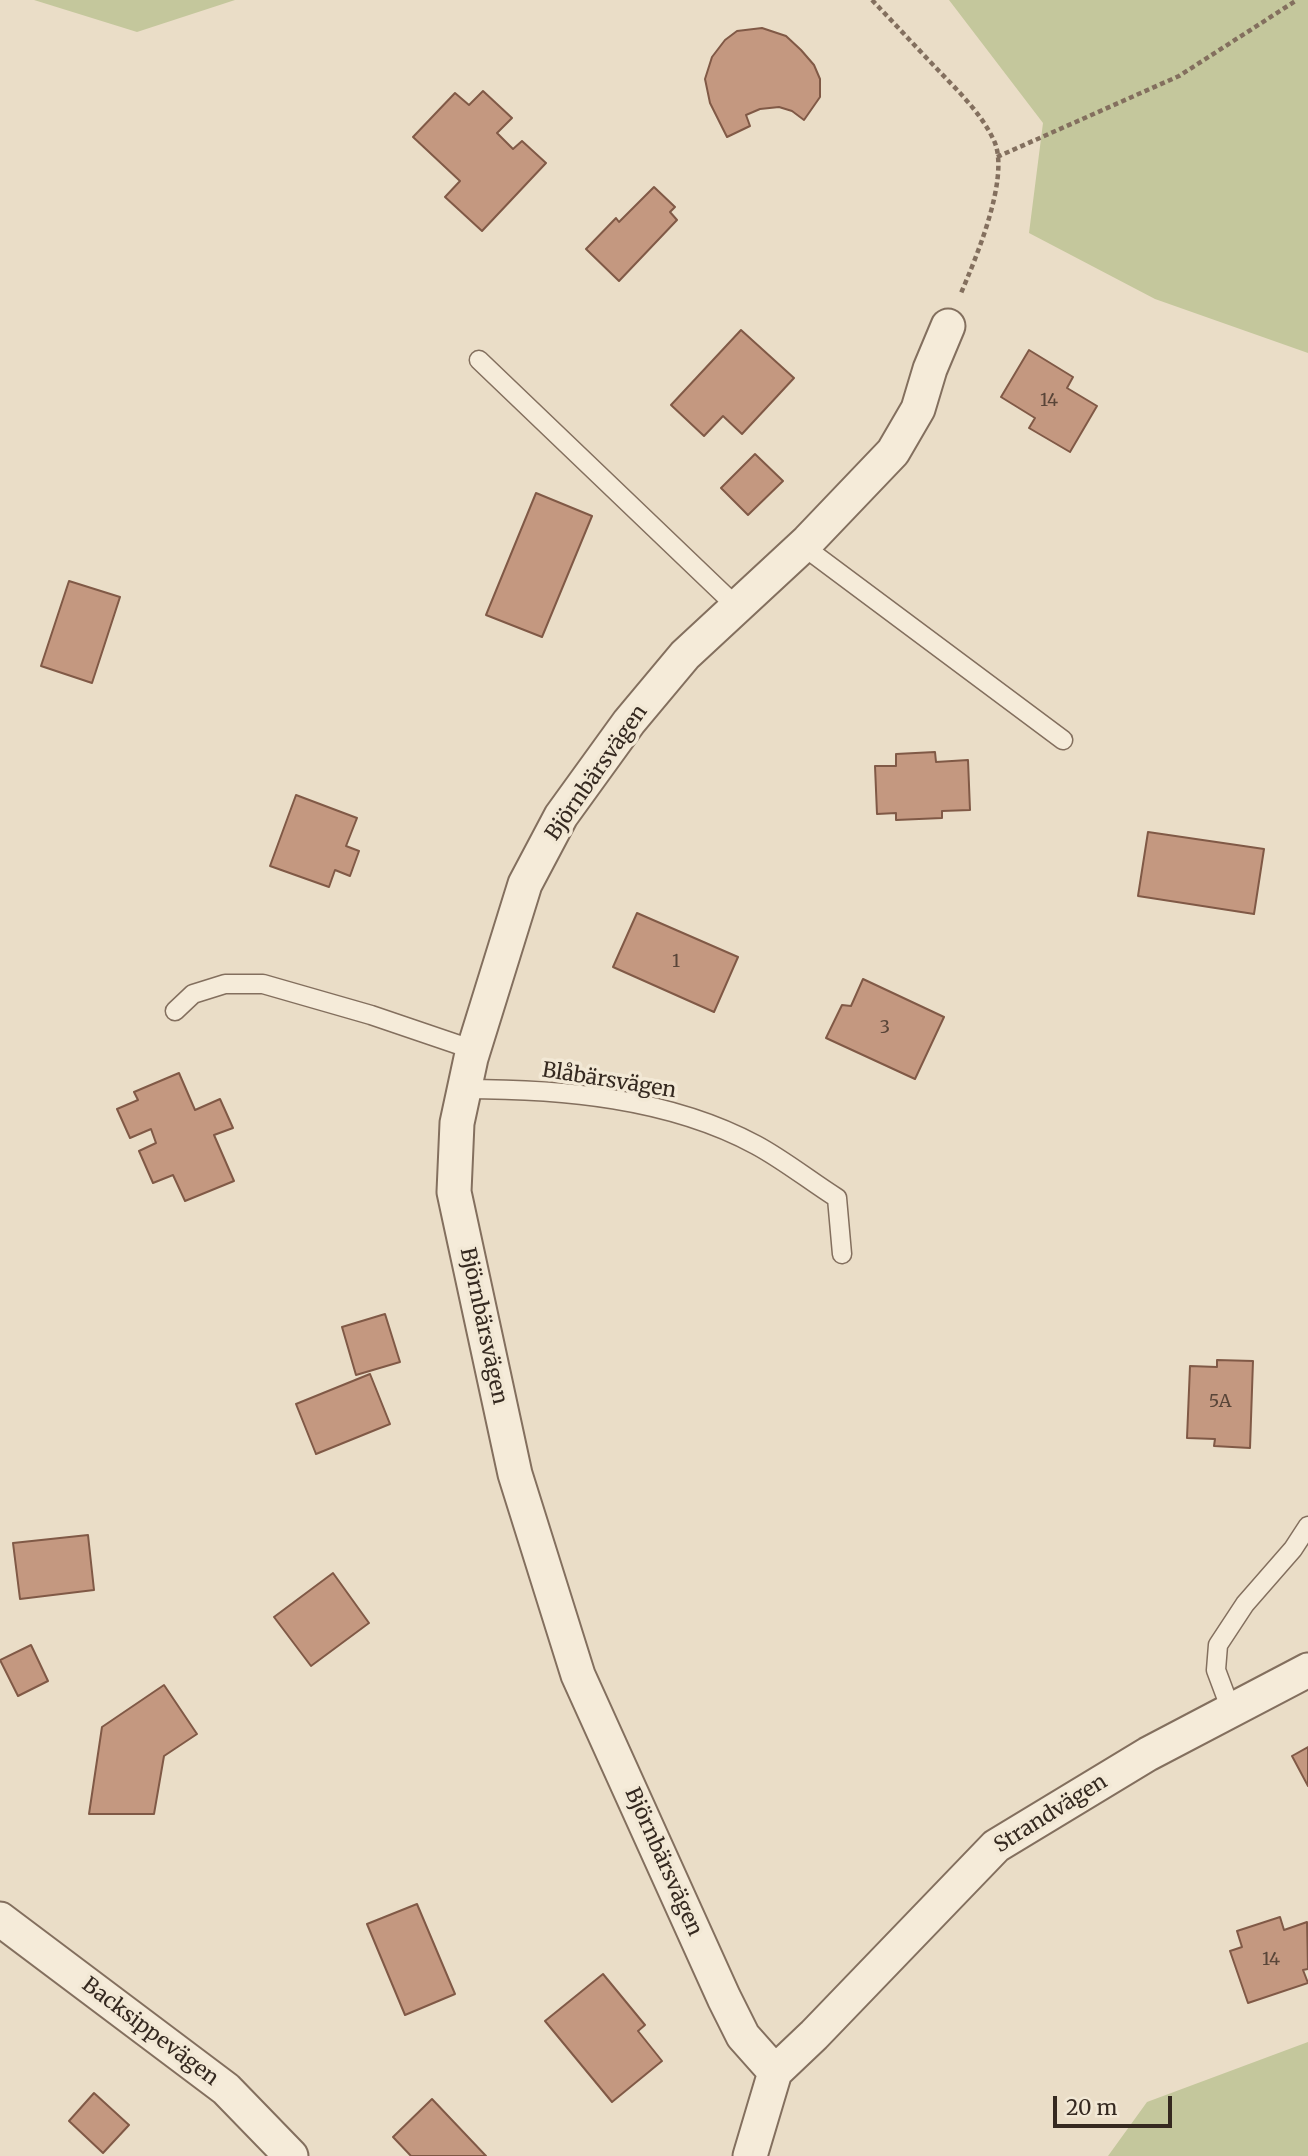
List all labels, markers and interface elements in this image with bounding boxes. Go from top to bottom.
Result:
house number: 14 [1040,390,1058,412]
street label: Björnbärsvägen [541,700,653,846]
house number: 1 [672,951,680,973]
house number: 3 [880,1017,890,1039]
street label: Blåbärsvägen [540,1058,678,1104]
street label: Björnbärsvägen [454,1245,512,1407]
house number: 5A [1209,1391,1231,1413]
street label: Strandvägen [990,1769,1112,1859]
street label: Björnbärsvägen [619,1784,707,1940]
house number: 14 [1262,1949,1280,1971]
street label: Backsippevägen [77,1973,223,2091]
scale bar [1056,2082,1175,2126]
text: 20 m [1066,2094,1117,2121]

